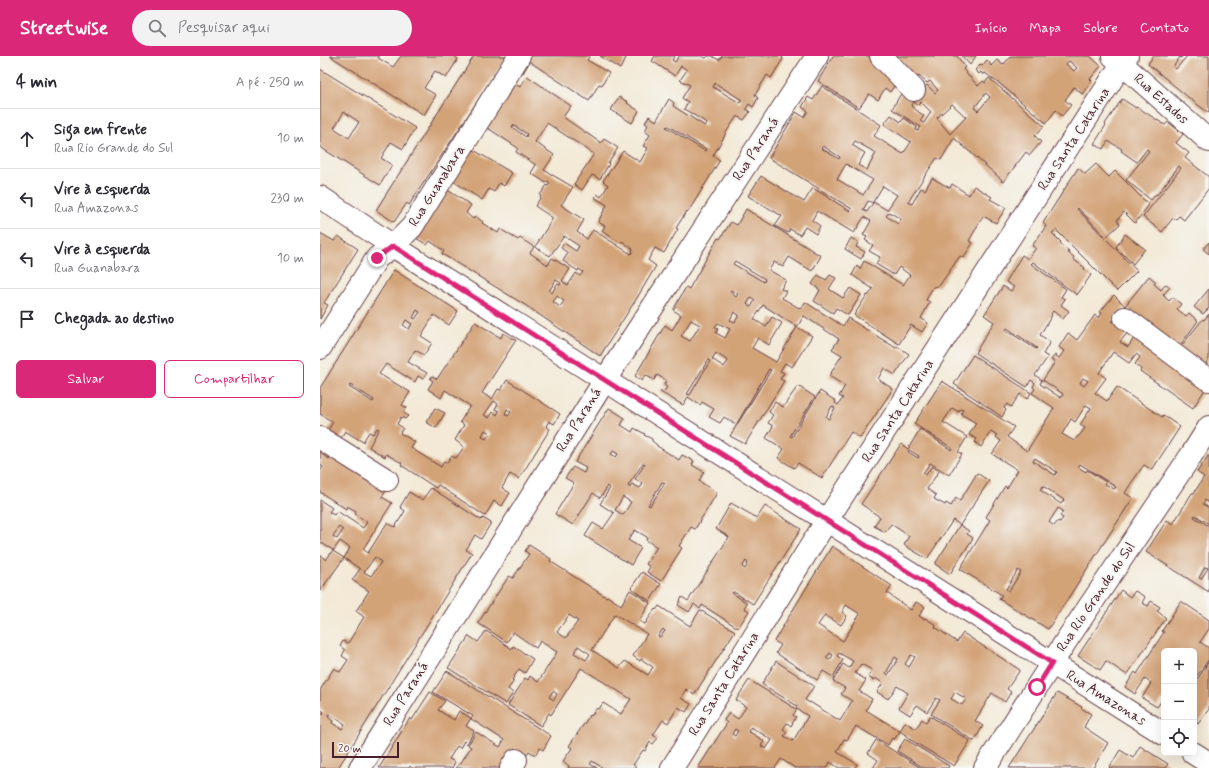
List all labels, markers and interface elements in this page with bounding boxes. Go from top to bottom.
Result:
search box [132,10,412,46]
text: Streetwise [20,16,108,41]
icon: search [146,17,168,39]
text: Pesquisar aqui [178,18,270,38]
text: Início [974,19,1007,37]
text: Mapa [1029,19,1061,37]
text: Sobre [1083,19,1118,37]
text: Contato [1140,19,1189,37]
street label: Rua Estados [1130,70,1192,128]
text: 4 min [16,71,57,93]
text: A pé · 250 m [236,74,304,91]
street label: Rua Santa Catarina [1034,84,1114,194]
street label: Rua Paraná [729,114,783,184]
text: Siga em frente [54,120,147,140]
icon: ahead [16,128,38,150]
text: 10 m [277,130,304,147]
text: Rua Rio Grande do Sul [54,140,173,157]
street label: Rua Guanabara [405,142,469,230]
text: Vire à esquerda [54,180,150,200]
icon: left [16,188,38,210]
text: 230 m [270,190,304,207]
text: Rua Amazonas [54,200,138,217]
text: Vire à esquerda [54,240,150,260]
icon: left [16,248,38,270]
route end [368,249,386,267]
text: 10 m [277,250,304,267]
text: Rua Guanabara [54,260,140,277]
icon: arrive [16,308,38,330]
text: Chegada ao destino [54,309,174,329]
street label: Rua Santa Catarina [858,356,938,466]
button: Salvar [16,360,156,398]
button: Compartilhar [164,360,304,398]
street label: Rua Paraná [552,384,606,456]
street label: Rua Rio Grande do Sul [1053,539,1139,655]
street label: Rua Santa Catarina [685,628,763,739]
map controls [1161,648,1197,756]
button: + [1161,648,1197,684]
street label: Rua Paraná [379,658,433,730]
street label: Rua Amazonas [1063,666,1149,730]
route start [1028,678,1046,696]
button: − [1161,684,1197,720]
button: locate [1161,720,1197,756]
scale bar [332,740,399,759]
text: 20 m [338,742,361,756]

